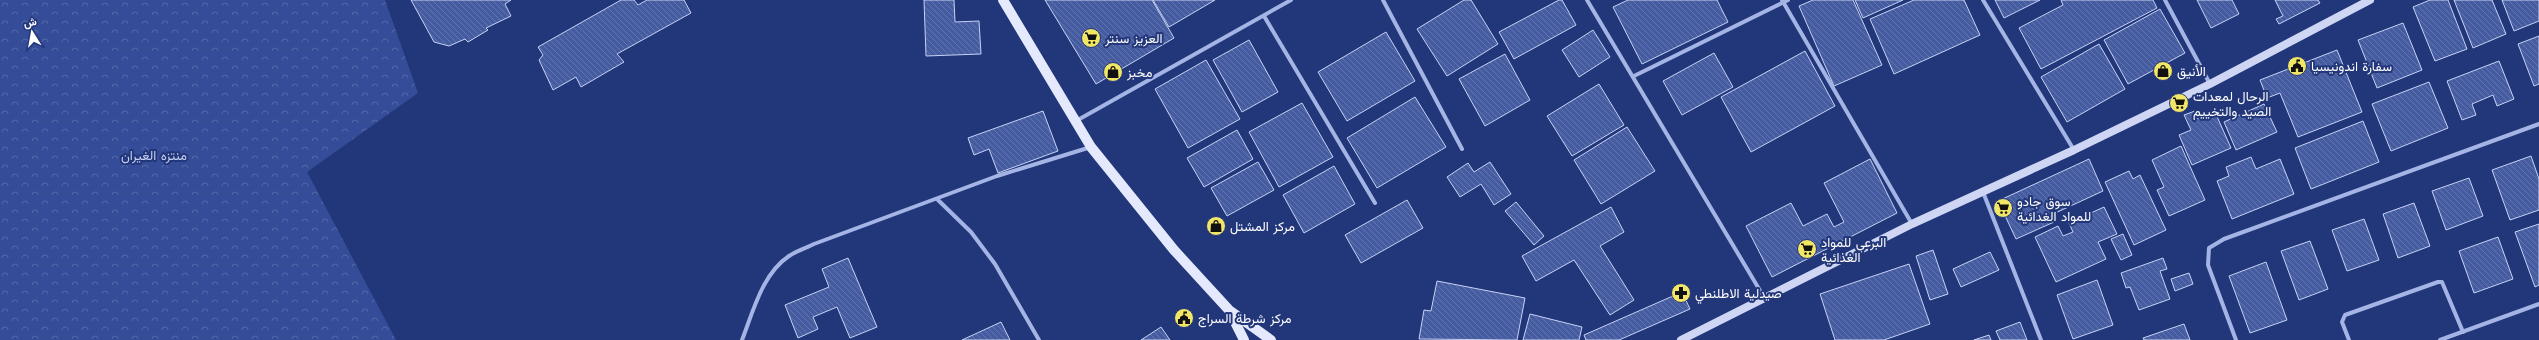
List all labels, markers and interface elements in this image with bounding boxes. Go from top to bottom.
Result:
north arrow [12,12,52,52]
text: ش [22,15,38,30]
supermarket icon: العزيز سنتر [1080,27,1102,49]
place label: العزيز سنتر [1104,31,1162,47]
public building icon: سفارة اندونيسيا [2286,55,2308,77]
place label: سفارة اندونيسيا [2311,59,2392,75]
shop icon: الأنيق [2152,60,2174,82]
shop icon: مخبز [1102,61,1124,83]
place label: الأنيق [2177,64,2206,80]
place label: مخبز [1126,65,1152,81]
place label: الرحال لمعدات الصيد والتخييم [2193,89,2271,120]
supermarket icon: الرحال لمعدات الصيد والتخييم [2168,92,2190,114]
park label: منتزه الغيران [121,148,187,164]
place label: سوق جادو للمواد الغدائية [2017,194,2091,225]
supermarket icon: سوق جادو للمواد الغدائية [1992,197,2014,219]
shop icon: مركز المشتل [1205,215,1227,237]
place label: مركز المشتل [1230,219,1295,235]
place label: البرعي للمواد الغذائية [1821,235,1886,265]
supermarket icon: البرعي للمواد الغذائية [1796,238,1818,260]
pharmacy icon: صيدلية الاطلنطي [1670,282,1692,304]
place label: صيدلية الاطلنطي [1695,286,1782,304]
public building icon: مركز شرطة السراج [1173,307,1195,329]
place label: مركز شرطة السراج [1198,311,1292,328]

